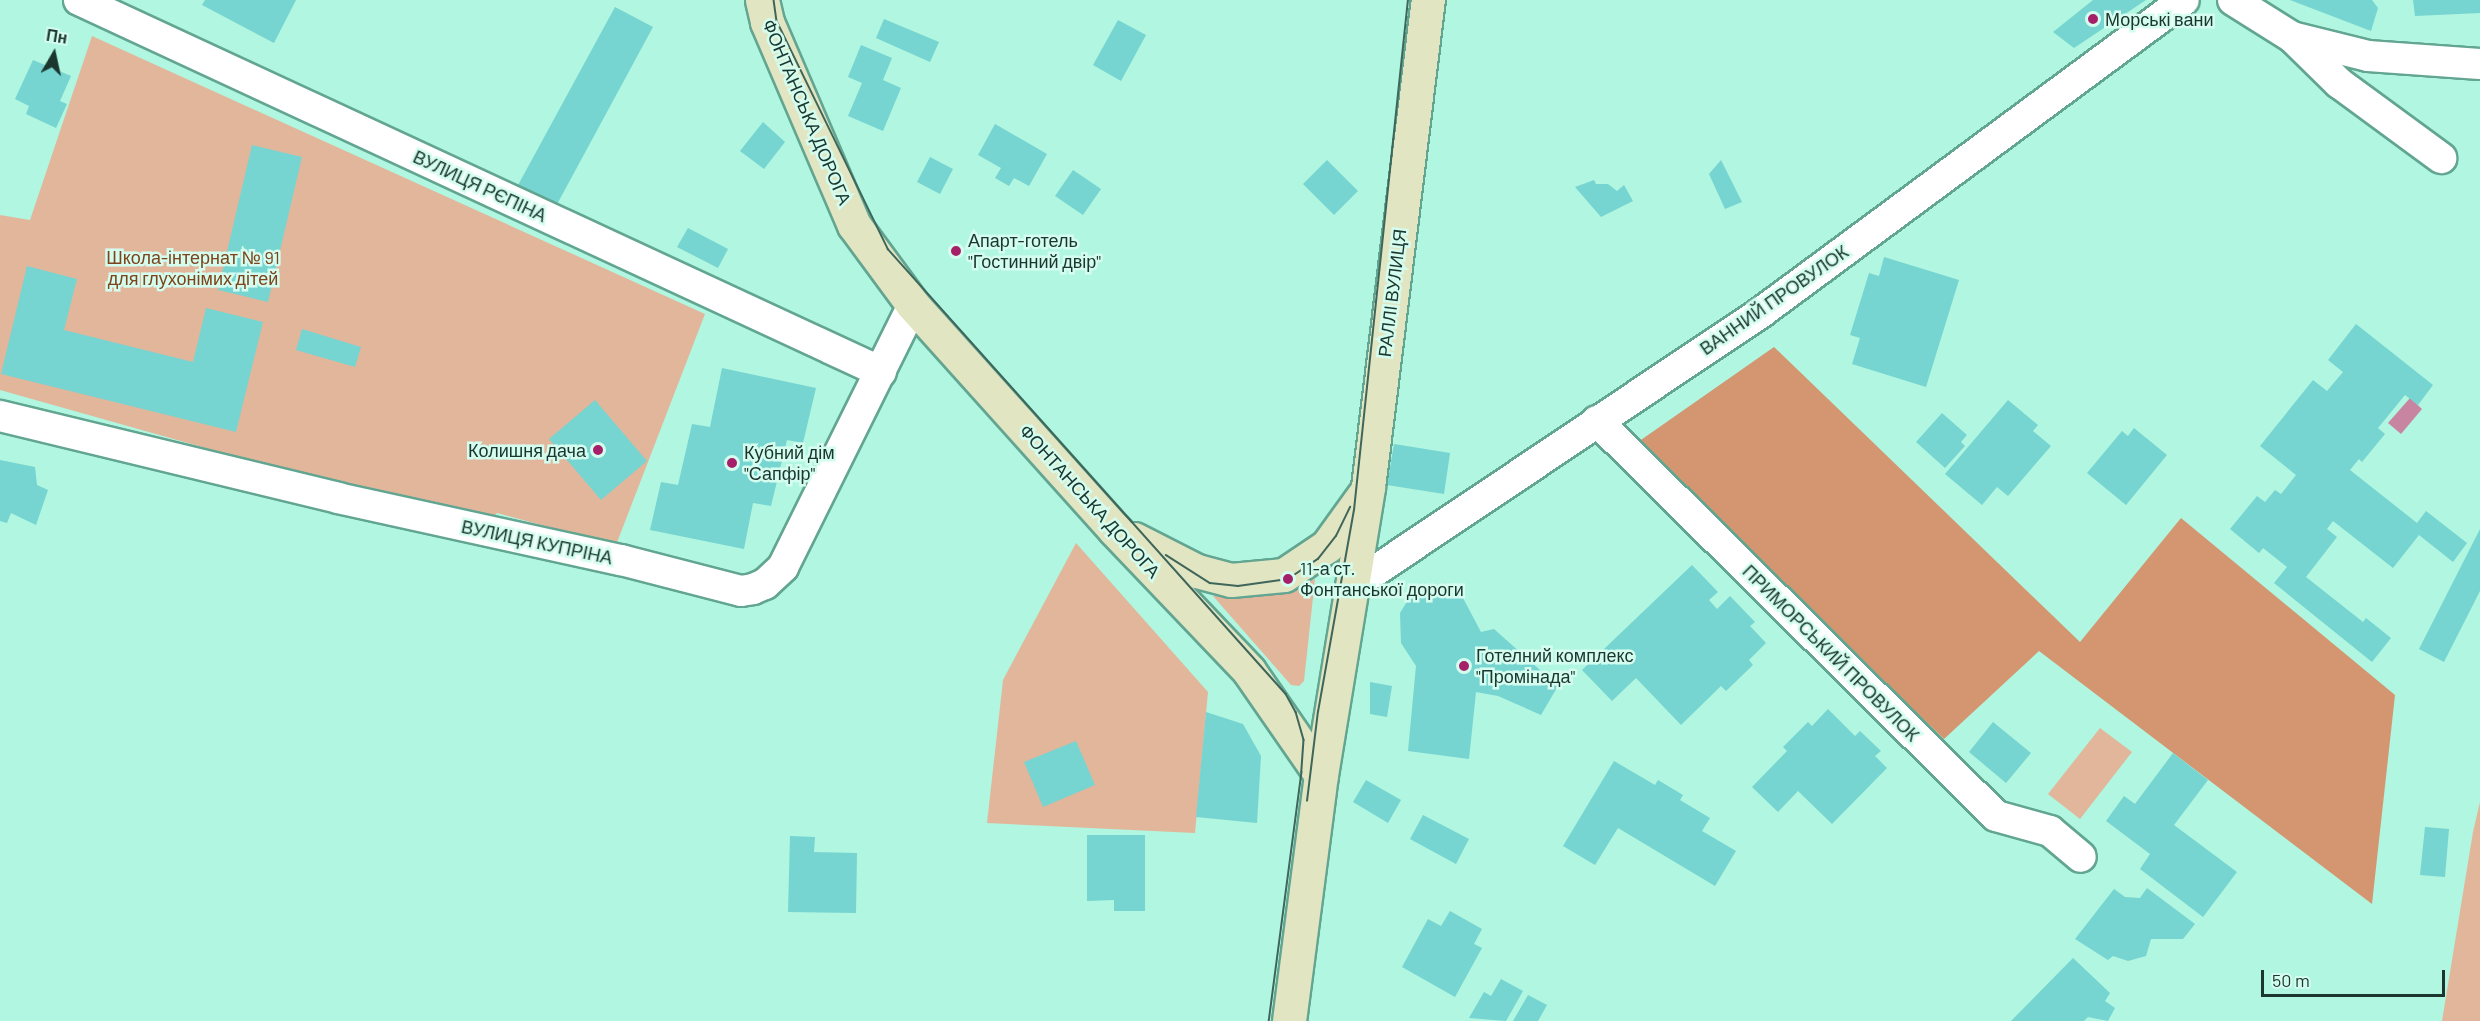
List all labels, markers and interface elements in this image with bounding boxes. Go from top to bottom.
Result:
place label: Морські вани [2105,8,2213,30]
marker: Морські вани [2086,12,2100,26]
street label: ФОНТАНСЬКА ДОРОГА [758,16,856,208]
north arrow [24,24,84,84]
text: Пн [45,25,69,47]
street label: ВУЛИЦЯ РЄПІНА [410,146,550,226]
street label: РАЛЛІ ВУЛИЦЯ [1373,228,1411,358]
place label: Апарт-готель "Гостинний двір" [968,230,1101,272]
street label: ВАННИЙ ПРОВУЛОК [1696,241,1852,359]
marker: Апарт-готель "Гостинний двір" [949,244,963,258]
park label: Школа-інтернат № 91 для глухонімих дітей [106,247,280,290]
street label: ФОНТАНСЬКА ДОРОГА [1015,420,1165,582]
place label: Колишня дача [468,439,586,461]
place label: Кубний дім "Сапфір" [744,442,835,484]
marker: Колишня дача [591,443,605,457]
marker: Кубний дім "Сапфір" [725,456,739,470]
street label: ВУЛИЦЯ КУПРІНА [459,515,615,569]
place label: 11-а ст. Фонтанської дороги [1300,558,1464,600]
street label: ПРИМОРСЬКИЙ ПРОВУЛОК [1738,560,1924,746]
marker: 11-а ст. Фонтанської дороги [1281,572,1295,586]
place label: Готелний комплекс "Промінада" [1476,645,1634,688]
marker: Готелний комплекс "Промінада" [1457,659,1471,673]
scale bar [2264,958,2448,996]
text: 50 m [2272,969,2310,991]

